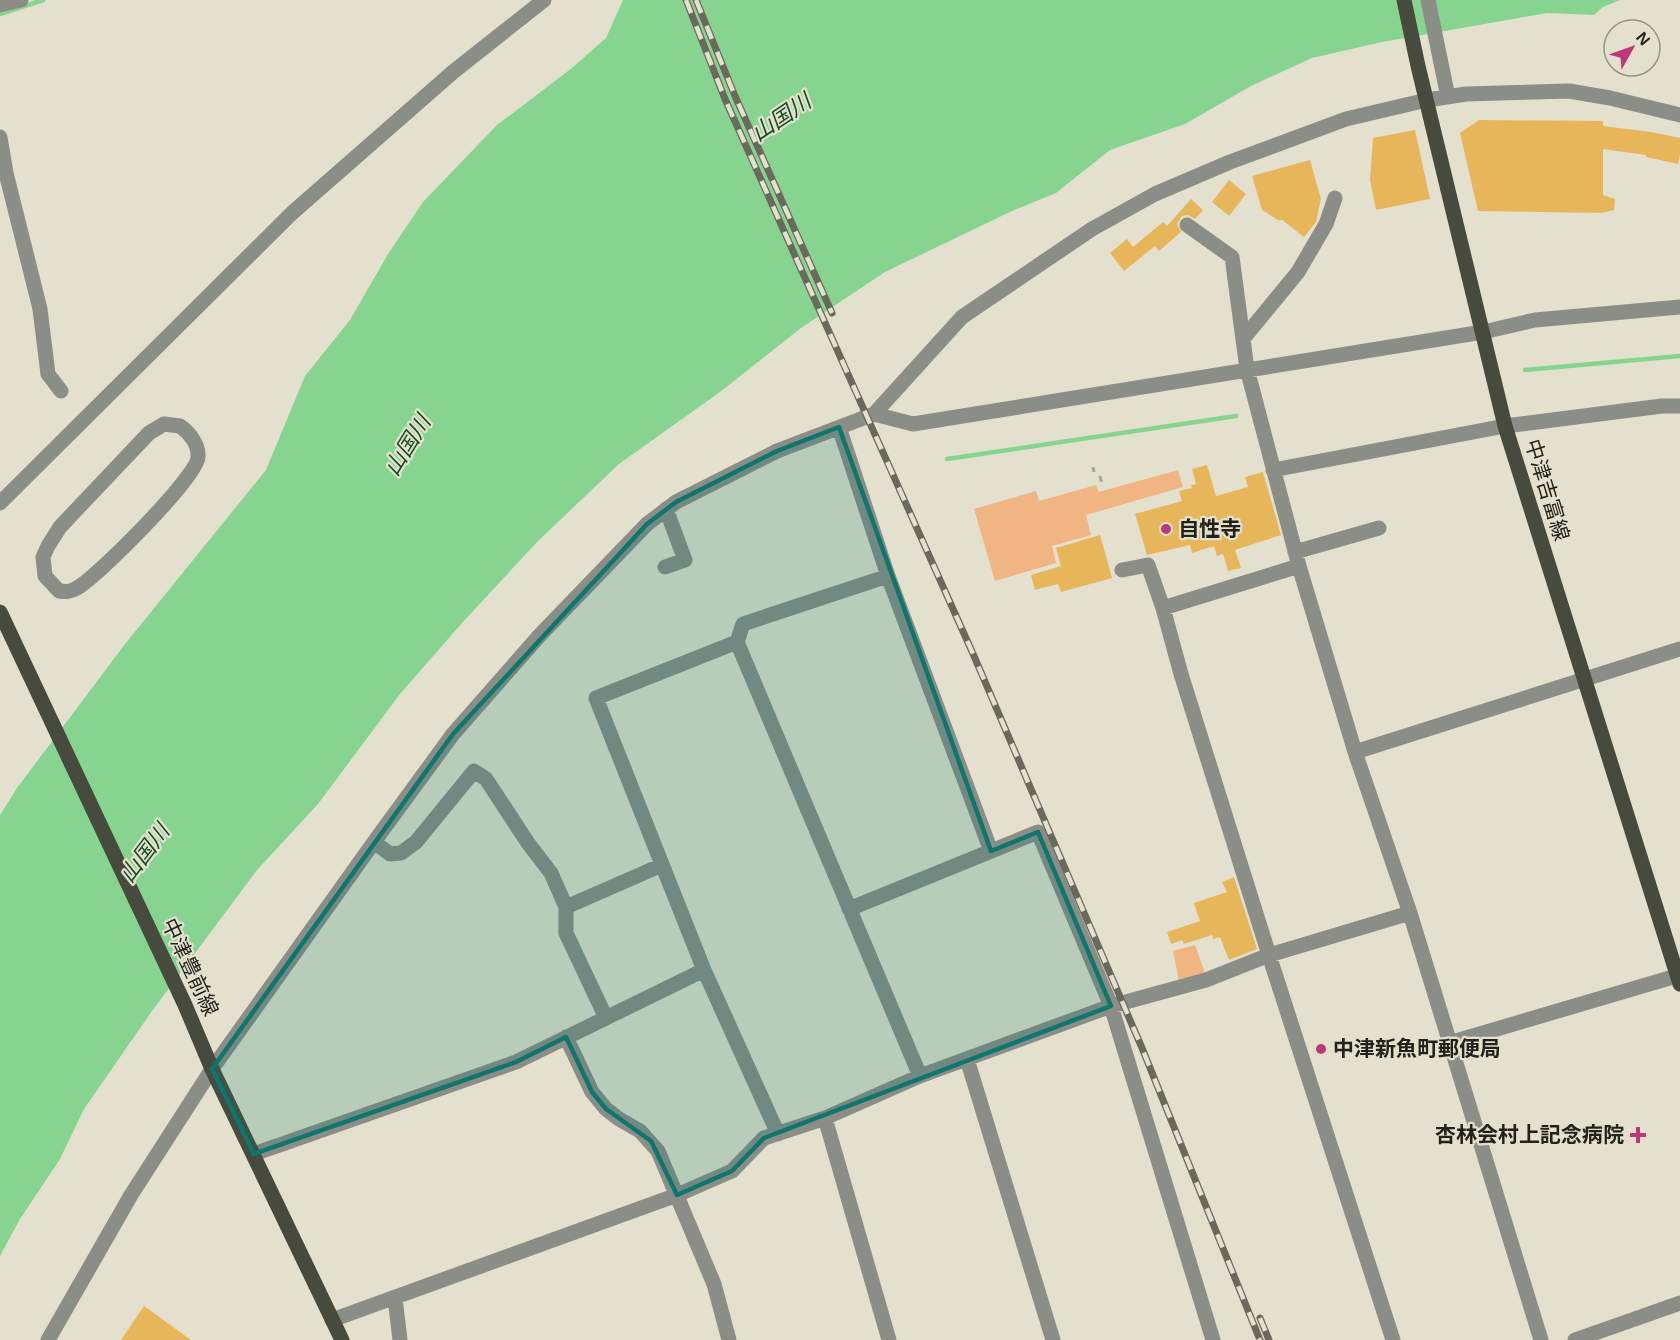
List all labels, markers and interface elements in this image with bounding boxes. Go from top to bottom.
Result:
north arrow [1602,18,1662,78]
text: N [1633,29,1653,49]
water label: 山国川 [747,87,817,146]
water label: 山国川 [379,409,437,480]
street label: 中津吉富線 [1521,436,1574,543]
place label: 自性寺 [1178,517,1241,540]
marker: 自性寺 [1159,522,1173,536]
water label: 山国川 [115,818,175,887]
street label: 中津豊前線 [158,914,223,1019]
place label: 中津新魚町郵便局 [1333,1037,1501,1060]
marker: 中津新魚町郵便局 [1314,1042,1328,1056]
place label: 杏林会村上記念病院 [1435,1123,1624,1146]
marker: 杏林会村上記念病院 [1629,1126,1647,1144]

